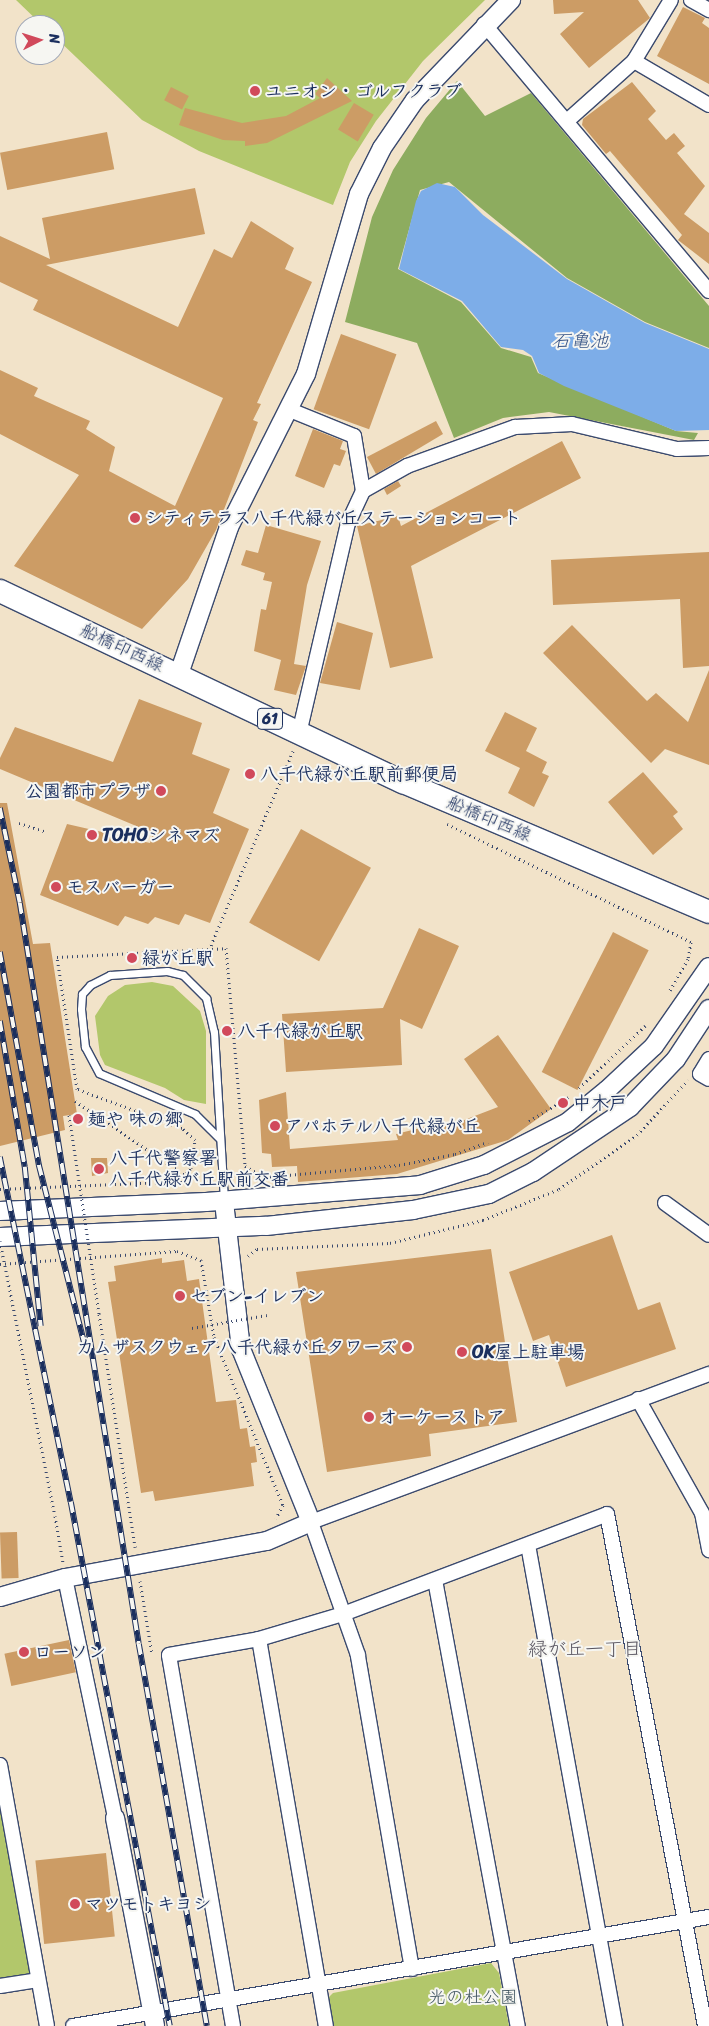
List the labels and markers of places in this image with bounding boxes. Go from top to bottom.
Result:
place label: ユニオン・ゴルフクラブ [265,80,463,102]
marker: ユニオン・ゴルフクラブ [249,85,261,97]
place label: シティテラス八千代緑が丘ステーションコート [145,507,523,529]
marker: シティテラス八千代緑が丘ステーションコート [129,512,141,524]
place label: 八千代緑が丘駅前郵便局 [260,763,458,785]
marker: 八千代緑が丘駅前郵便局 [244,768,256,780]
place label: 公園都市プラザ [25,780,151,802]
marker: 公園都市プラザ [155,785,167,797]
place label: TOHOシネマズ [102,824,220,846]
marker: TOHOシネマズ [86,829,98,841]
place label: モスバーガー [66,876,174,898]
marker: モスバーガー [50,881,62,893]
place label: 緑が丘駅 [142,947,214,969]
marker: 緑が丘駅 [126,952,138,964]
place label: 八千代緑が丘駅 [237,1020,363,1042]
marker: 八千代緑が丘駅 [221,1025,233,1037]
place label: 中木戸 [573,1092,627,1114]
marker: 中木戸 [557,1097,569,1109]
place label: 麺や 味の郷 [88,1108,183,1130]
marker: 麺や 味の郷 [72,1113,84,1125]
place label: アパホテル八千代緑が丘 [285,1115,483,1137]
marker: アパホテル八千代緑が丘 [269,1120,281,1132]
place label: 八千代警察署 八千代緑が丘駅前交番 [109,1148,289,1190]
marker: 八千代警察署 八千代緑が丘駅前交番 [93,1163,105,1175]
place label: セブン-イレブン [190,1285,324,1307]
marker: セブン-イレブン [174,1290,186,1302]
place label: カムザスクウェア八千代緑が丘タワーズ [73,1336,397,1358]
marker: カムザスクウェア八千代緑が丘タワーズ [401,1341,413,1353]
place label: OK屋上駐車場 [472,1341,585,1363]
marker: OK屋上駐車場 [456,1346,468,1358]
place label: オーケーストア [379,1406,505,1428]
marker: オーケーストア [363,1411,375,1423]
place label: ローソン [34,1641,106,1663]
marker: ローソン [18,1646,30,1658]
place label: マツモトキヨシ [85,1893,211,1915]
marker: マツモトキヨシ [69,1898,81,1910]

